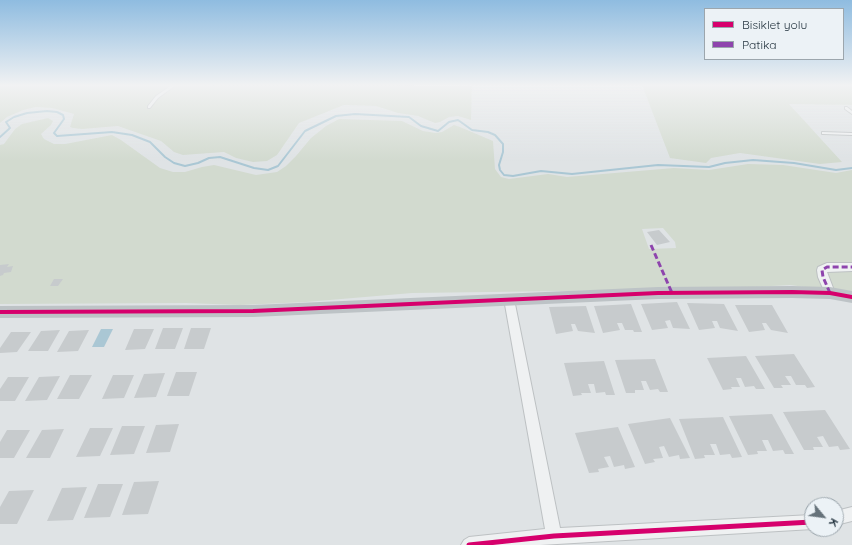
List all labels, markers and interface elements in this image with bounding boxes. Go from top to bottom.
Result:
legend [704,8,844,60]
text: Bisiklet yolu [742,17,807,32]
text: Patika [742,37,777,52]
north arrow [804,497,844,537]
text: K [826,516,841,529]

